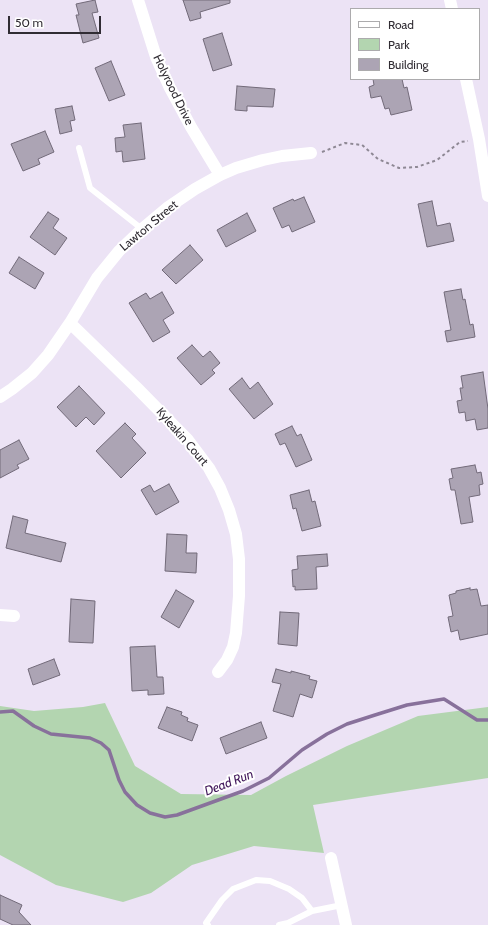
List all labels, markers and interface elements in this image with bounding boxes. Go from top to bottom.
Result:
scale bar [10,8,103,34]
legend [350,8,480,80]
text: 50 m [15,15,43,30]
text: Road [388,17,414,32]
text: Park [388,37,410,52]
street label: Holyrood Drive [150,52,196,128]
text: Building [388,57,429,72]
street label: Lawton Street [117,198,181,254]
street label: Kyleakin Court [153,405,211,469]
water label: Dead Run [202,767,256,799]

